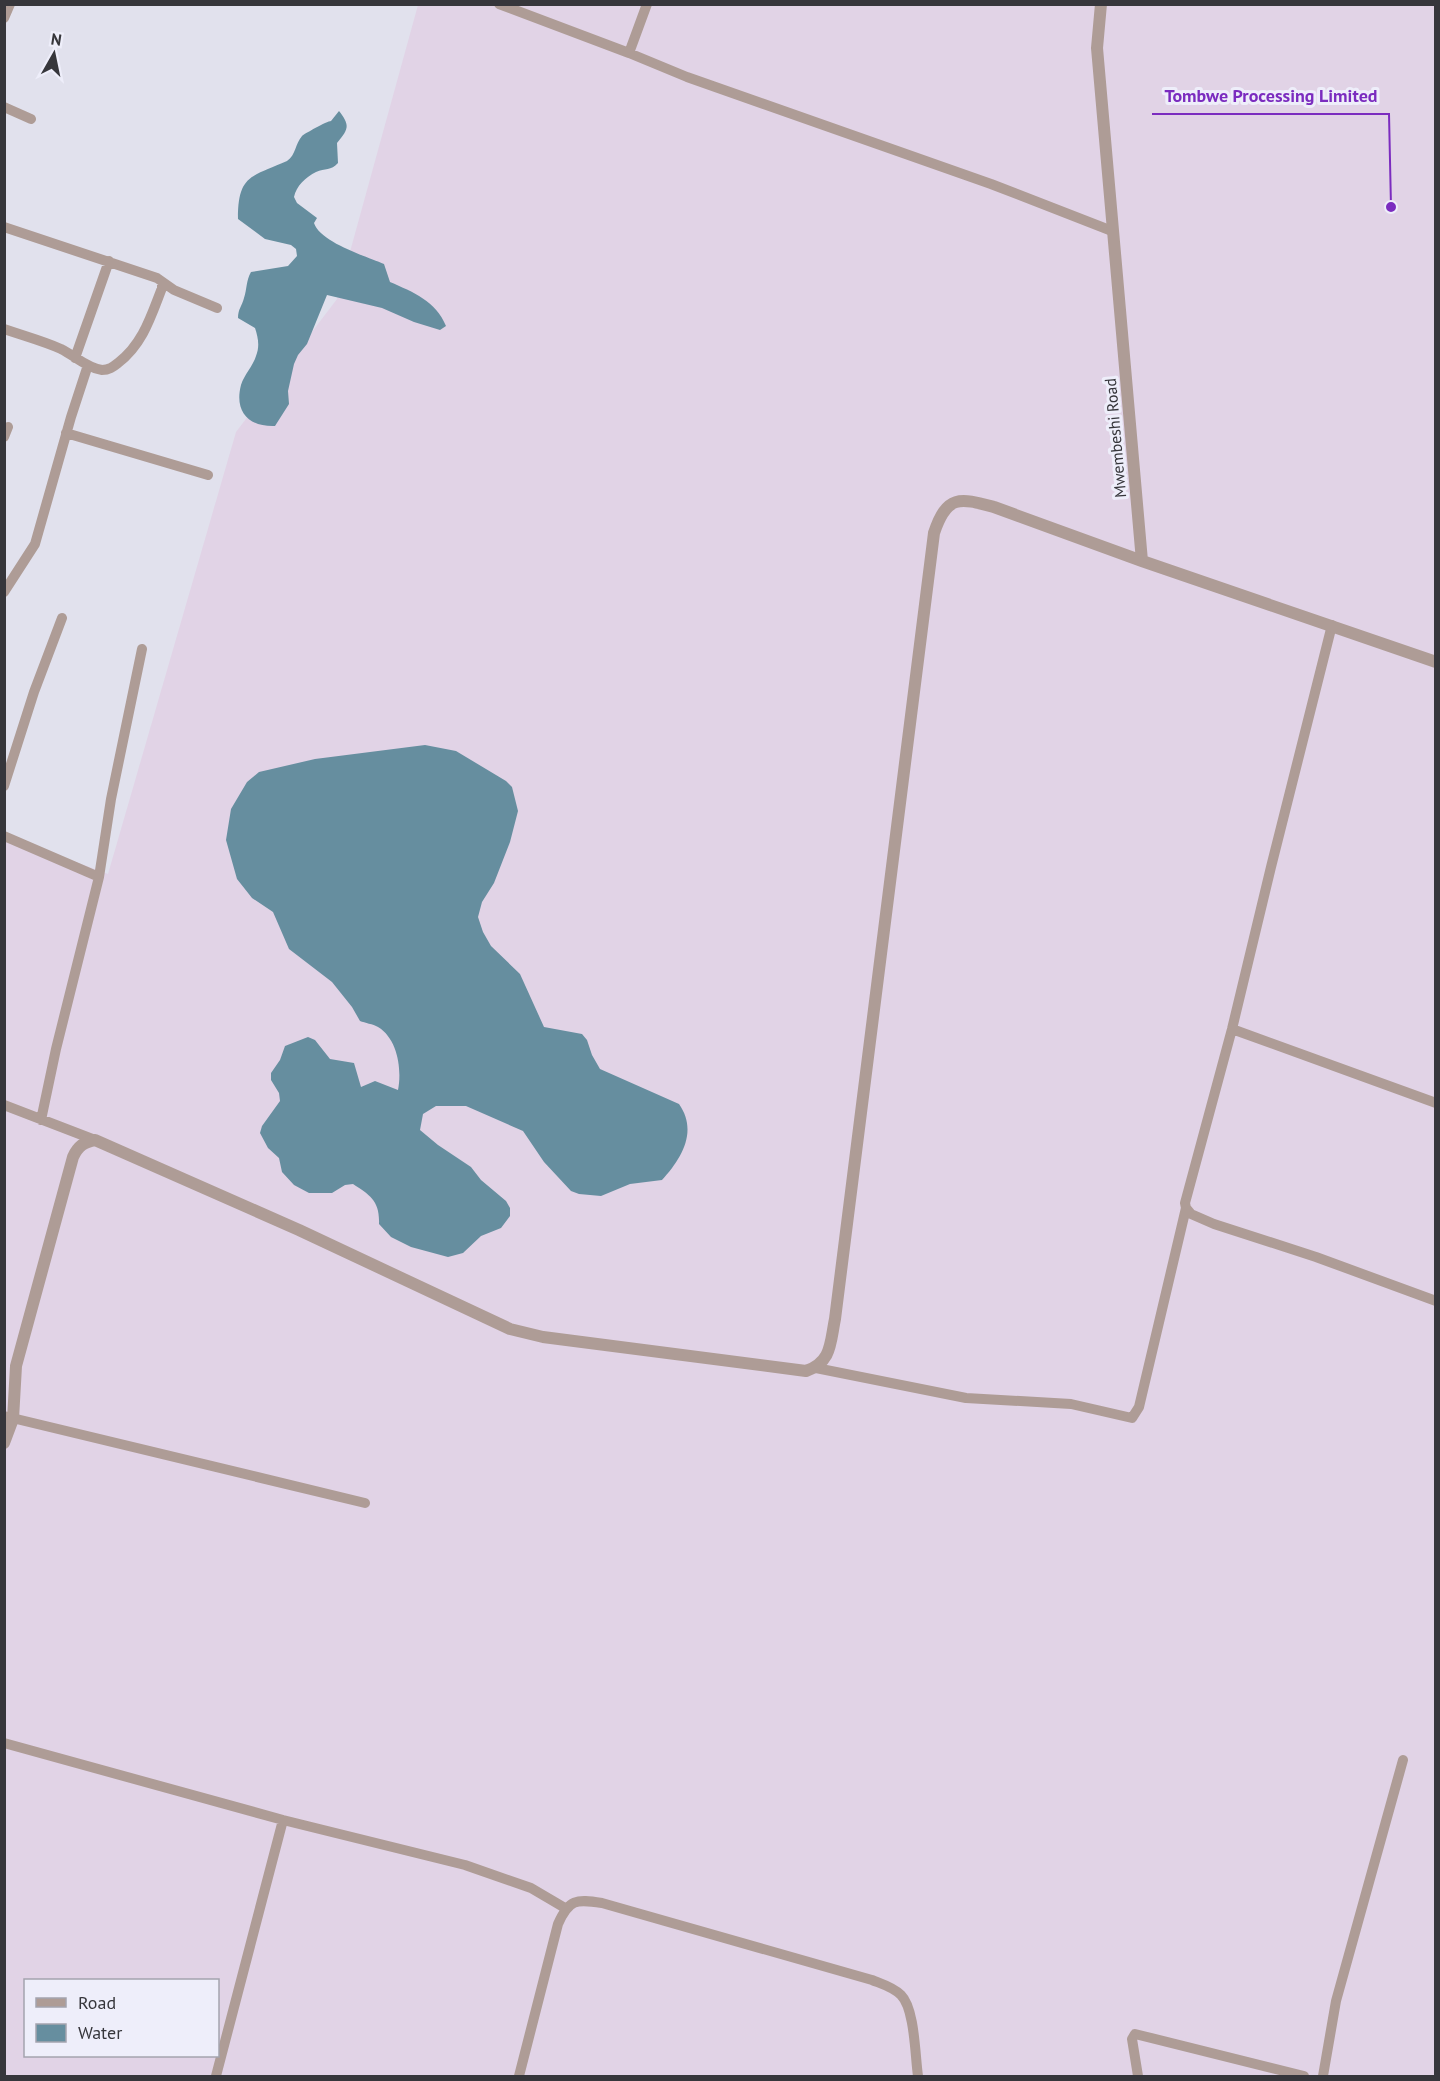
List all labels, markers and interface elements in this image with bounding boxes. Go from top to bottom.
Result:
north arrow [24,24,84,84]
text: N [50,28,63,50]
callout: Tombwe Processing Limited [1152,78,1389,114]
text: Tombwe Processing Limited [1165,84,1377,107]
street label: Mwembeshi Road [1100,377,1130,499]
legend [24,1979,219,2057]
text: Road [78,1991,116,2014]
text: Water [78,2021,122,2044]

